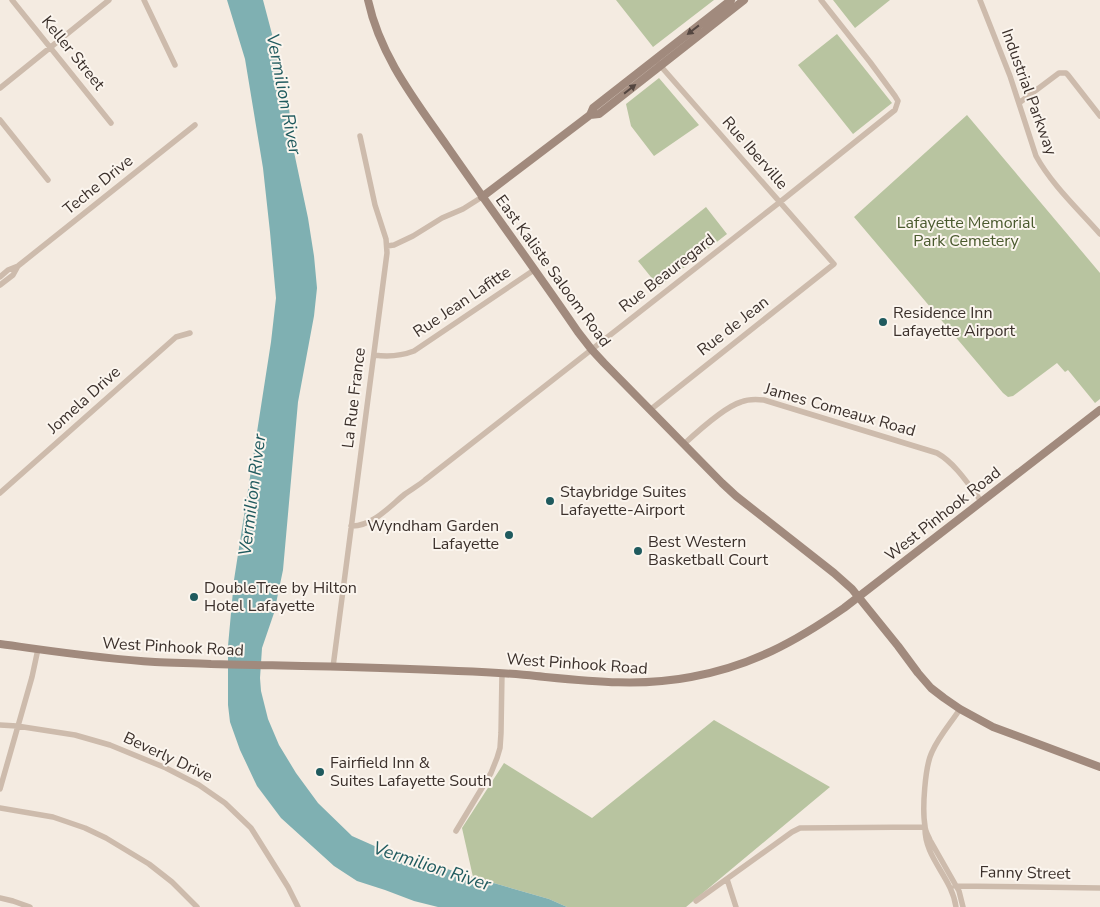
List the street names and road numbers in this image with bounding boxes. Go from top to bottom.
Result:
street label: Keller Street [36,11,110,95]
street label: Industrial Parkway [996,26,1062,159]
street label: Rue Iberville [717,112,793,194]
street label: Teche Drive [58,150,138,220]
street label: East Kaliste Saloom Road [490,190,616,352]
street label: Rue Beauregard [615,229,719,317]
street label: Rue Jean Lafitte [409,261,515,343]
street label: Rue de Jean [693,291,773,361]
street label: La Rue France [337,346,371,450]
street label: Jomela Drive [42,361,125,439]
street label: James Comeaux Road [761,378,918,442]
street label: West Pinhook Road [880,462,1006,566]
street label: West Pinhook Road [102,632,244,662]
street label: West Pinhook Road [506,648,648,680]
street label: Beverly Drive [120,727,216,787]
street label: Fanny Street [979,861,1071,885]

